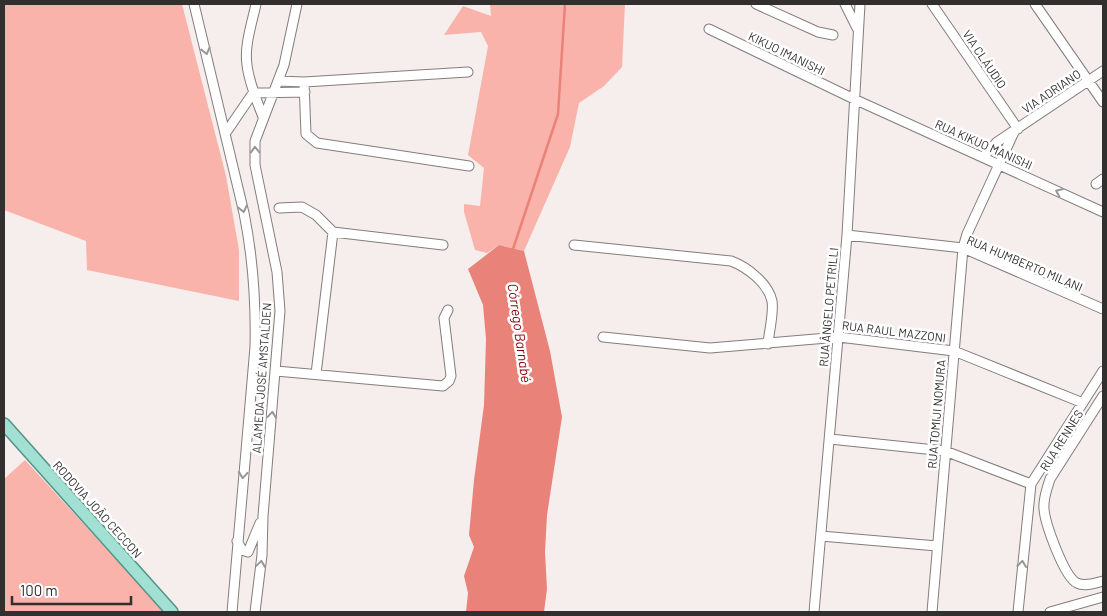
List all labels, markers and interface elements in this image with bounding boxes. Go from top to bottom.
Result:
street label: VIA CLÁUDIO [960,27,1010,91]
street label: KIKUO IMANISHI [746,28,828,78]
one-way arrow [200,47,211,55]
street label: VIA ADRIANO [1019,66,1083,116]
street label: RUA KIKUO MANISHI [933,116,1035,172]
one-way arrow [250,146,260,154]
one-way arrow [1055,187,1064,198]
one-way arrow [237,205,248,214]
street label: RUA HUMBERTO MILANI [965,232,1085,294]
street label: RUA ÂNGELO PETRILLI [816,247,840,367]
water label: Córrego Barnabé [505,282,535,384]
street label: ALAMEDA JOSÉ AMSTALDEN [249,302,273,454]
street label: RUA RAUL MAZZONI [841,318,947,344]
street label: RUA TOMIJI NOMURA [924,359,948,469]
street label: RUA RENNES [1037,407,1085,473]
one-way arrow [266,411,277,419]
street label: RODOVIA JOÃO CECCON [51,458,145,560]
one-way arrow [238,471,249,479]
one-way arrow [1016,559,1027,567]
one-way arrow [255,560,266,568]
scale bar [12,574,131,606]
text: 100 m [20,581,58,599]

